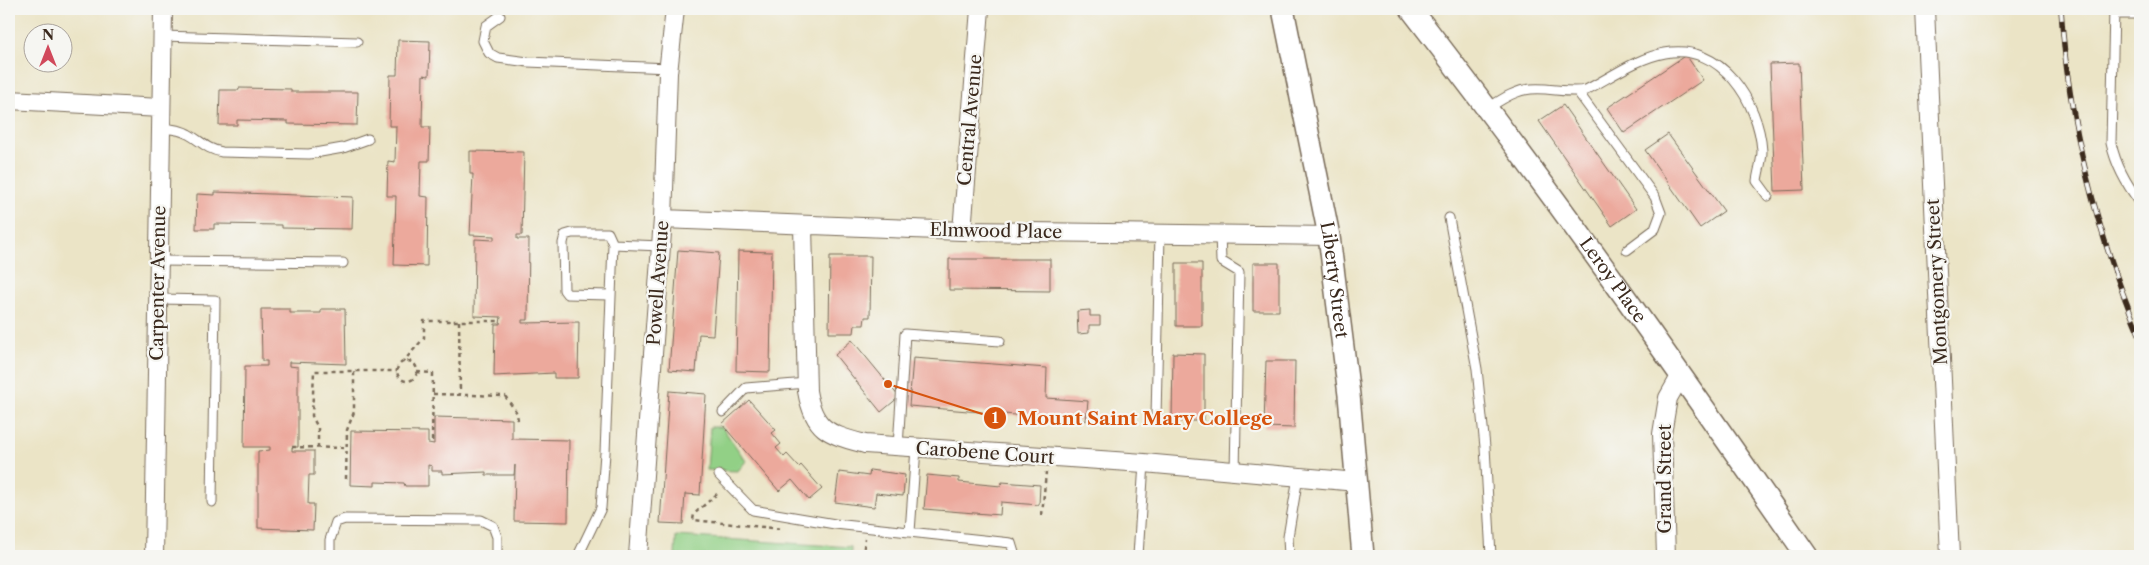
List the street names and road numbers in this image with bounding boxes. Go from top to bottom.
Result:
street label: Central Avenue [953,53,987,187]
street label: Montgomery Street [1922,198,1952,366]
street label: Carpenter Avenue [146,205,170,361]
street label: Elmwood Place [930,219,1062,243]
street label: Powell Avenue [643,220,673,346]
street label: Liberty Street [1315,220,1353,340]
street label: Leroy Place [1575,233,1651,327]
street label: Grand Street [1654,424,1676,534]
street label: Carobene Court [915,437,1056,469]

